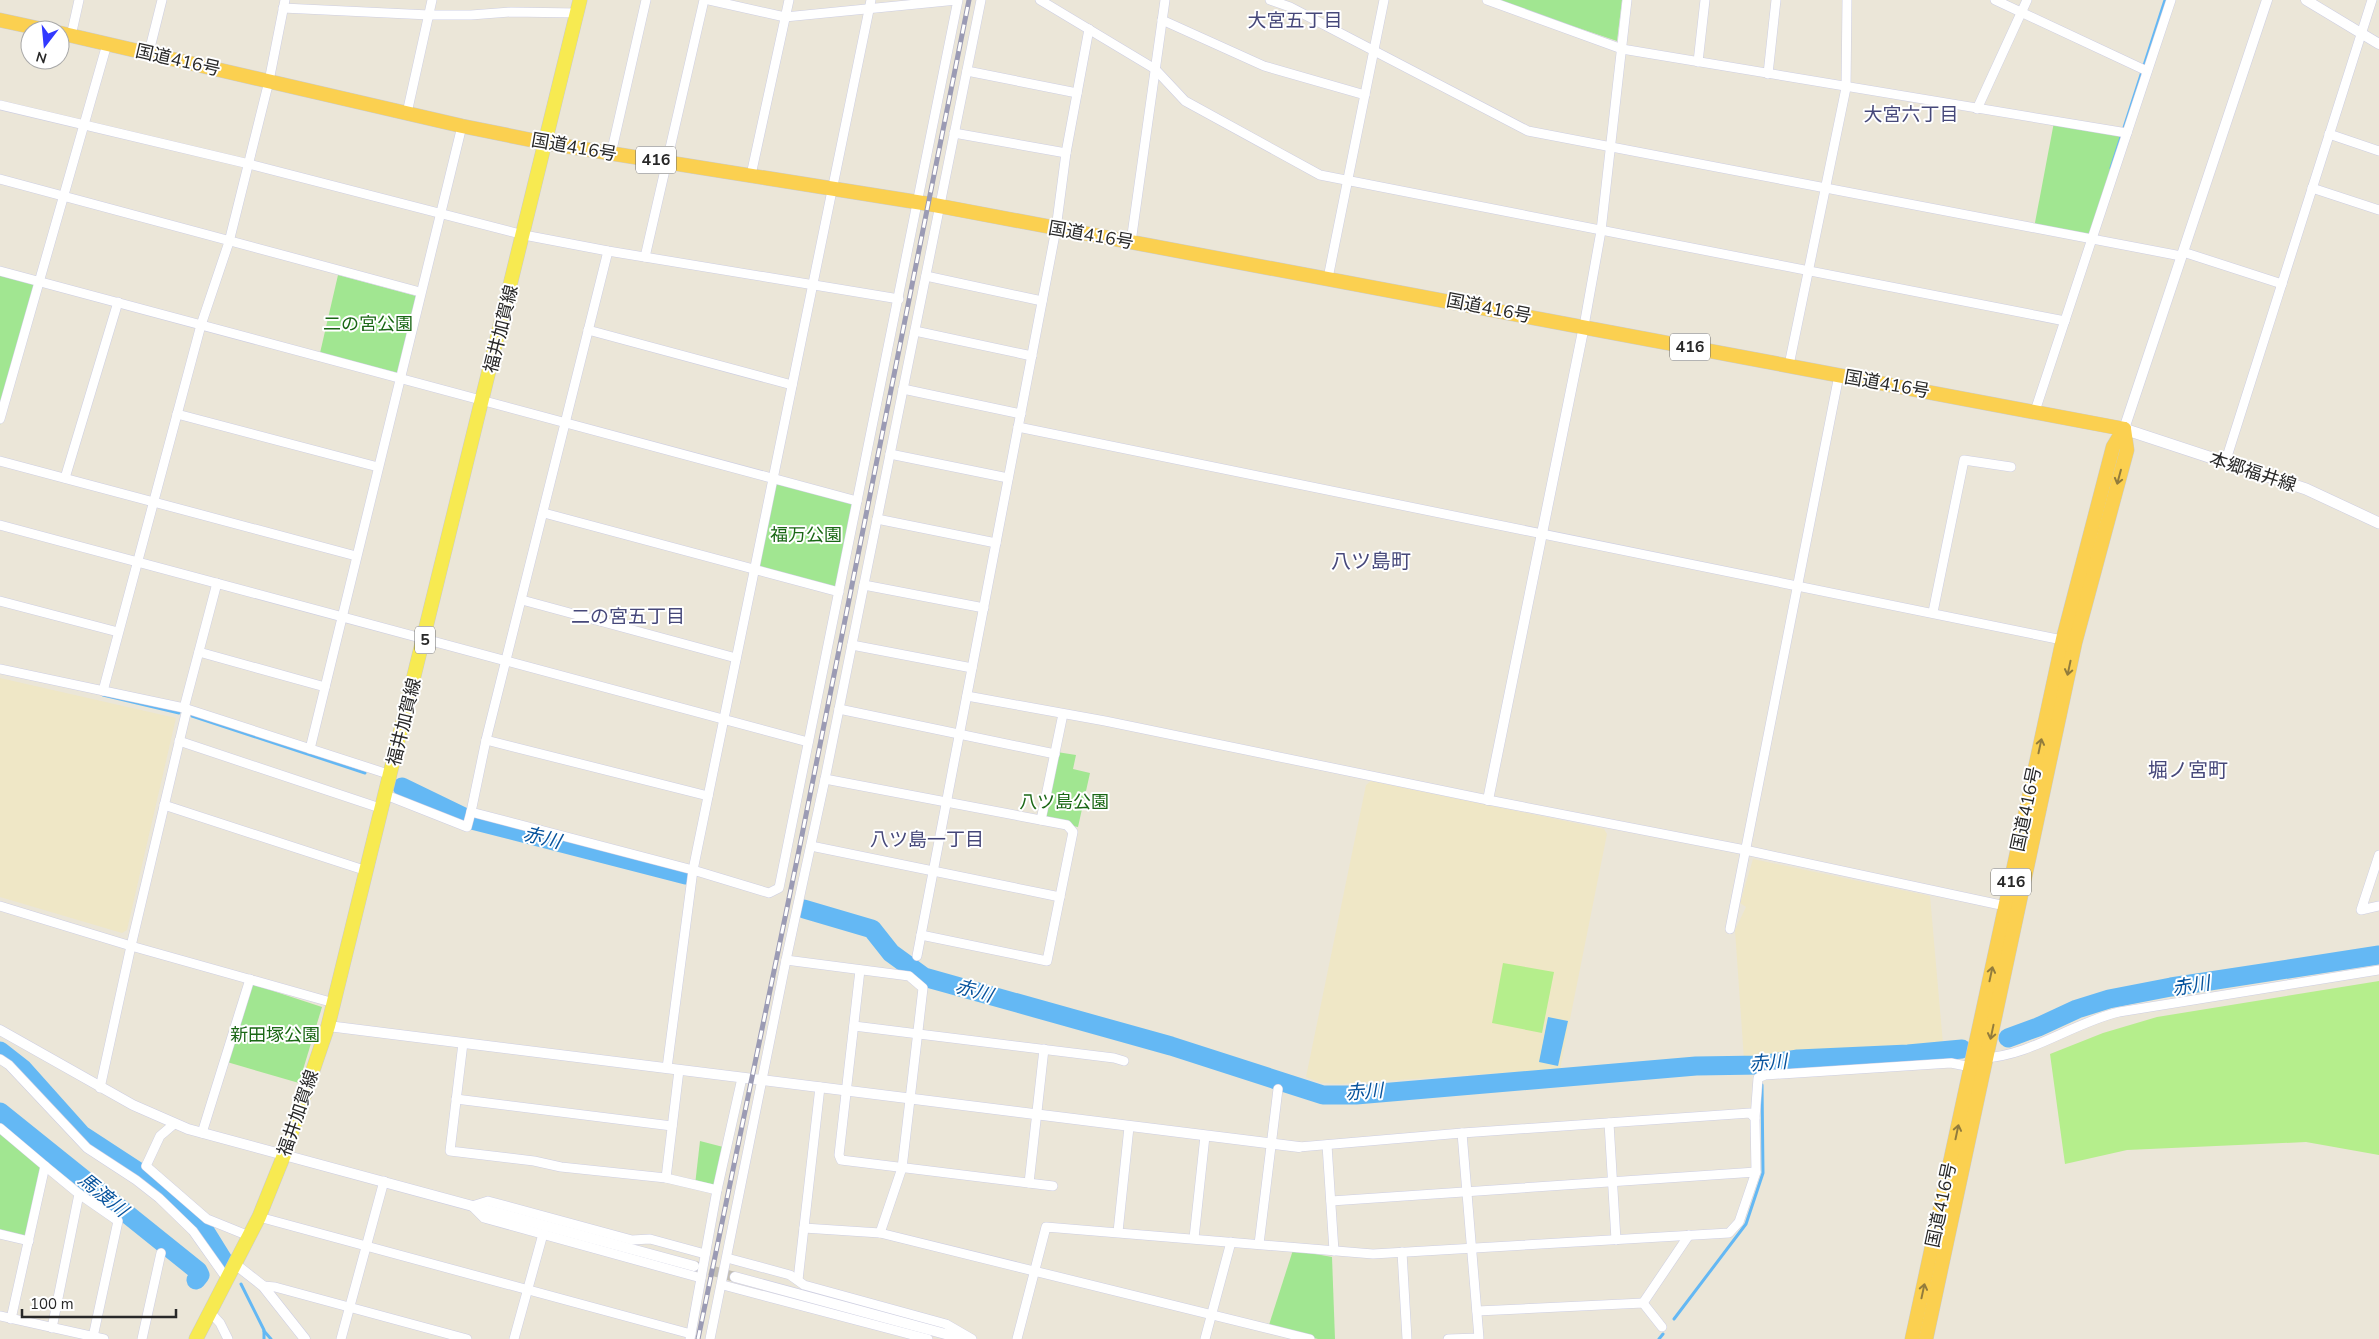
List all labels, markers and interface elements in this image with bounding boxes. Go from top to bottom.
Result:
district label: 大宮五丁目 [1247,8,1343,34]
north arrow [20,20,70,70]
street label: 国道416号 [133,39,223,81]
text: N [34,46,49,68]
district label: 大宮六丁目 [1863,102,1959,128]
street label: 国道416号 [529,128,619,166]
road number: 416 [636,146,676,174]
street label: 国道416号 [1046,216,1136,254]
street label: 福井加賀線 [478,282,524,376]
street label: 国道416号 [1444,288,1534,328]
park label: 二の宮公園 [323,312,413,336]
road number: 416 [1670,334,1710,361]
street label: 国道416号 [1842,365,1932,403]
street label: 本郷福井線 [2206,447,2300,497]
one-way arrow [2114,469,2124,485]
park label: 福万公園 [770,523,842,547]
district label: 八ツ島町 [1331,548,1411,575]
district label: 二の宮五丁目 [571,604,685,630]
road number: 5 [415,626,435,654]
one-way arrow [2064,660,2074,676]
street label: 福井加賀線 [381,675,427,769]
one-way arrow [2036,739,2045,755]
district label: 堀ノ宮町 [2148,757,2228,784]
street label: 国道416号 [2005,764,2047,854]
park label: 八ツ島公園 [1019,790,1109,814]
water label: 赤川 [520,821,566,856]
district label: 八ツ島一丁目 [870,827,984,853]
road number: 416 [1991,869,2031,896]
one-way arrow [1986,966,1996,982]
water label: 赤川 [2170,970,2214,1002]
water label: 赤川 [952,973,998,1009]
park label: 新田塚公園 [230,1023,320,1047]
one-way arrow [1986,1024,1996,1040]
water label: 赤川 [1748,1049,1790,1077]
street label: 福井加賀線 [272,1067,324,1159]
water label: 赤川 [1344,1078,1386,1106]
one-way arrow [1953,1125,1962,1141]
street label: 国道416号 [1920,1160,1962,1250]
water label: 馬渡川 [73,1167,135,1224]
one-way arrow [1918,1284,1928,1300]
scale bar [22,1286,176,1318]
text: 100 m [30,1294,74,1314]

